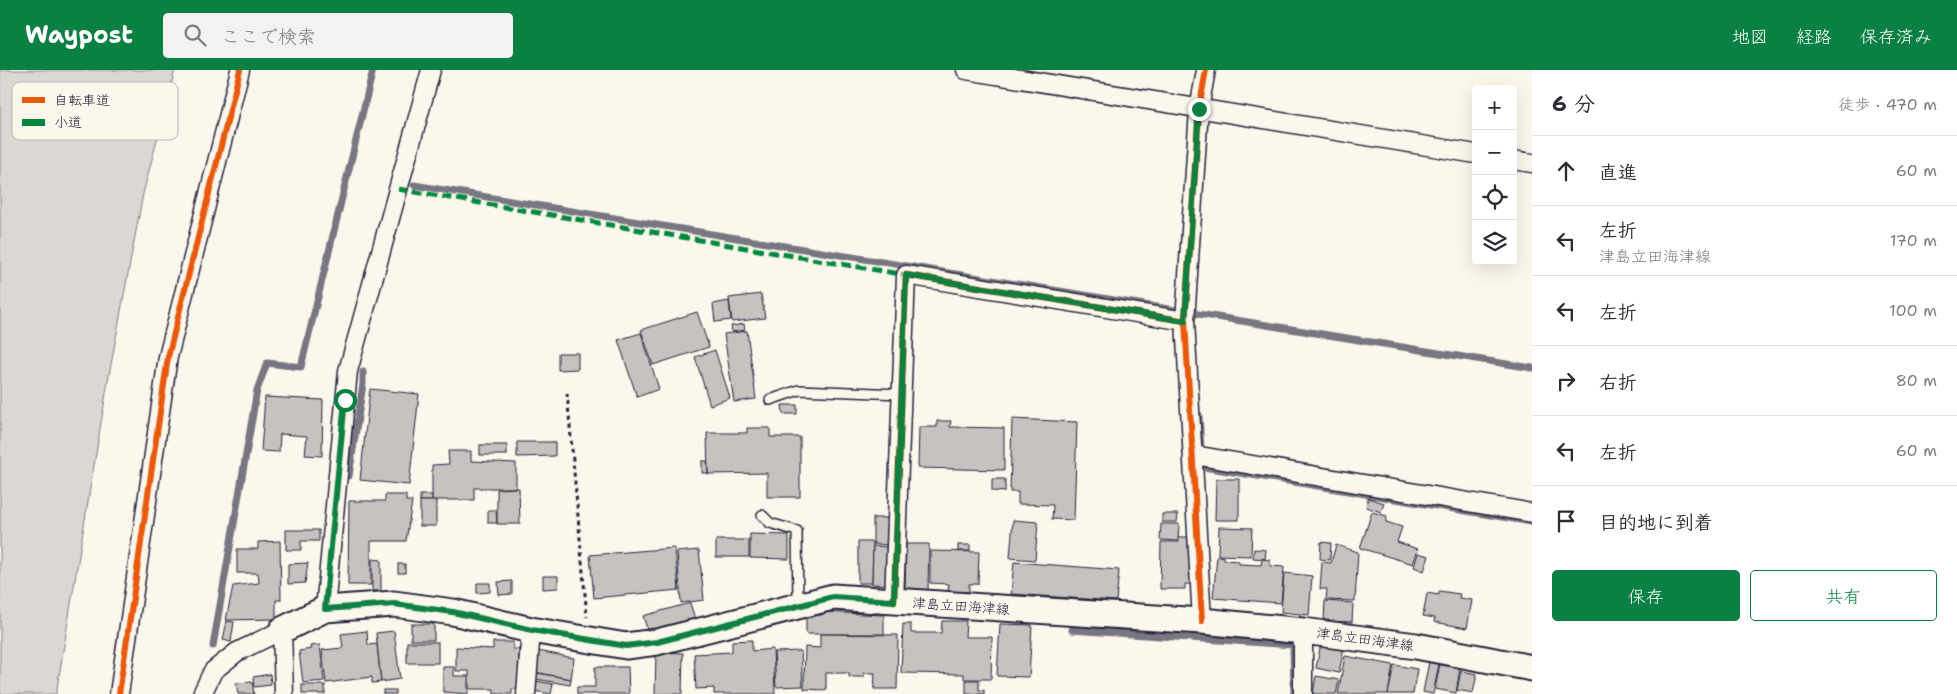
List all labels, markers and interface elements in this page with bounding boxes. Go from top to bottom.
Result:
search box [163,13,513,58]
text: Waypost [25,19,133,51]
icon: search [181,21,209,49]
text: ここで検索 [221,24,316,49]
text: 地図 [1732,25,1768,49]
text: 経路 [1796,25,1832,49]
text: 保存済み [1860,25,1932,49]
legend [12,82,178,140]
map controls [1472,85,1517,265]
button: + [1472,85,1517,130]
text: 6 分 [1552,90,1595,118]
text: 自転車道 [54,91,110,109]
text: 徒歩 · 470 m [1838,94,1937,115]
route end [1188,98,1211,121]
text: 小道 [54,113,82,131]
button: − [1472,130,1517,175]
icon: ahead [1552,157,1580,185]
text: 直進 [1599,160,1637,185]
text: 60 m [1896,160,1937,181]
button: locate [1472,175,1517,220]
text: 左折 [1599,218,1637,243]
button: layers [1472,220,1517,265]
icon: left [1552,227,1580,255]
text: 170 m [1890,230,1937,251]
text: 津島立田海津線 [1599,246,1711,267]
icon: left [1552,297,1580,325]
text: 左折 [1599,300,1637,325]
text: 100 m [1889,300,1937,321]
icon: right [1552,367,1580,395]
text: 右折 [1599,370,1637,395]
text: 80 m [1896,370,1937,391]
route start [334,389,357,412]
icon: left [1552,437,1580,465]
text: 左折 [1599,440,1637,465]
text: 60 m [1896,440,1937,461]
icon: arrive [1552,507,1580,535]
text: 目的地に到着 [1599,510,1713,535]
button: 保存 [1552,570,1740,621]
button: 共有 [1750,570,1937,621]
street label: 津島立田海津線 [911,594,1011,618]
street label: 津島立田海津線 [1315,623,1415,655]

